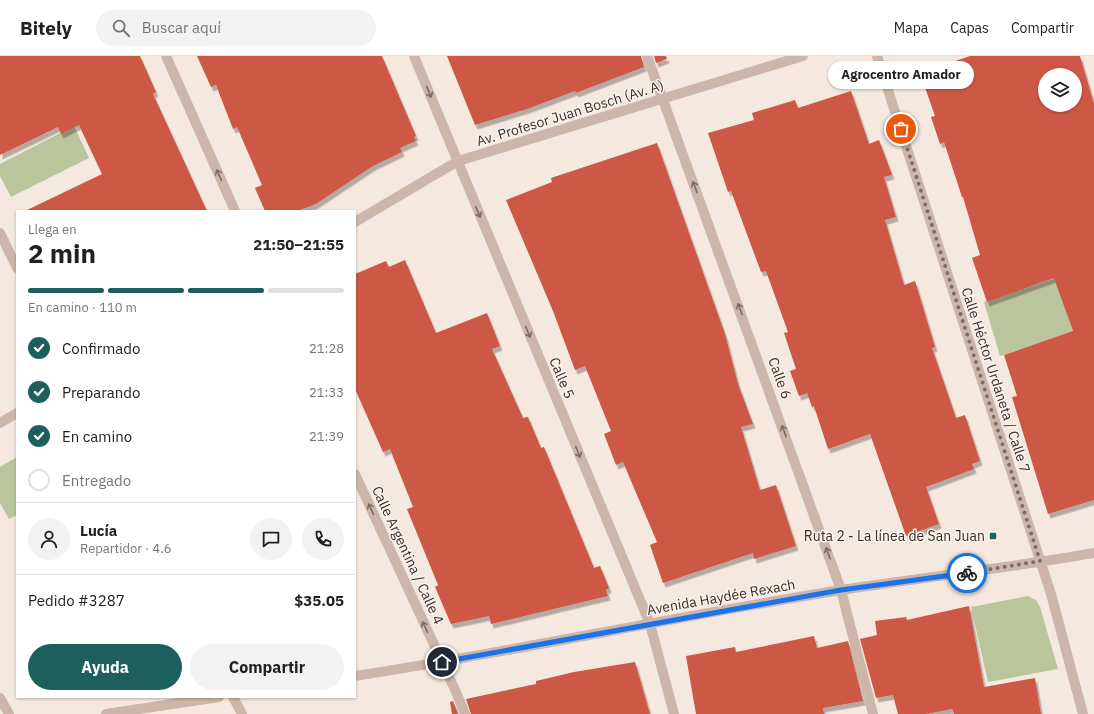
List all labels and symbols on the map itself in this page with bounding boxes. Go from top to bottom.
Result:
callout: Agrocentro Amador [828,61,974,89]
street label: Av. Profesor Juan Bosch (Av. A) [474,76,666,150]
one-way arrow [426,86,433,98]
pin [884,112,918,146]
one-way arrow [215,170,222,182]
one-way arrow [691,181,699,193]
one-way arrow [475,206,483,218]
street label: Calle Héctor Urdaneta / Calle 7 [958,285,1034,475]
one-way arrow [735,303,743,315]
one-way arrow [525,326,533,338]
street label: Calle 5 [545,355,579,401]
street label: Calle 6 [764,355,796,401]
one-way arrow [779,425,787,437]
one-way arrow [575,446,583,458]
street label: Calle Argentina / Calle 4 [368,483,448,627]
one-way arrow [367,503,374,515]
place label: Ruta 2 - La línea de San Juan [804,527,985,545]
marker: Ruta 2 - La línea de San Juan [988,531,998,541]
one-way arrow [823,548,831,560]
courier [947,553,987,593]
street label: Avenida Haydée Rexach [645,575,797,619]
one-way arrow [421,621,428,633]
pin [425,645,459,679]

